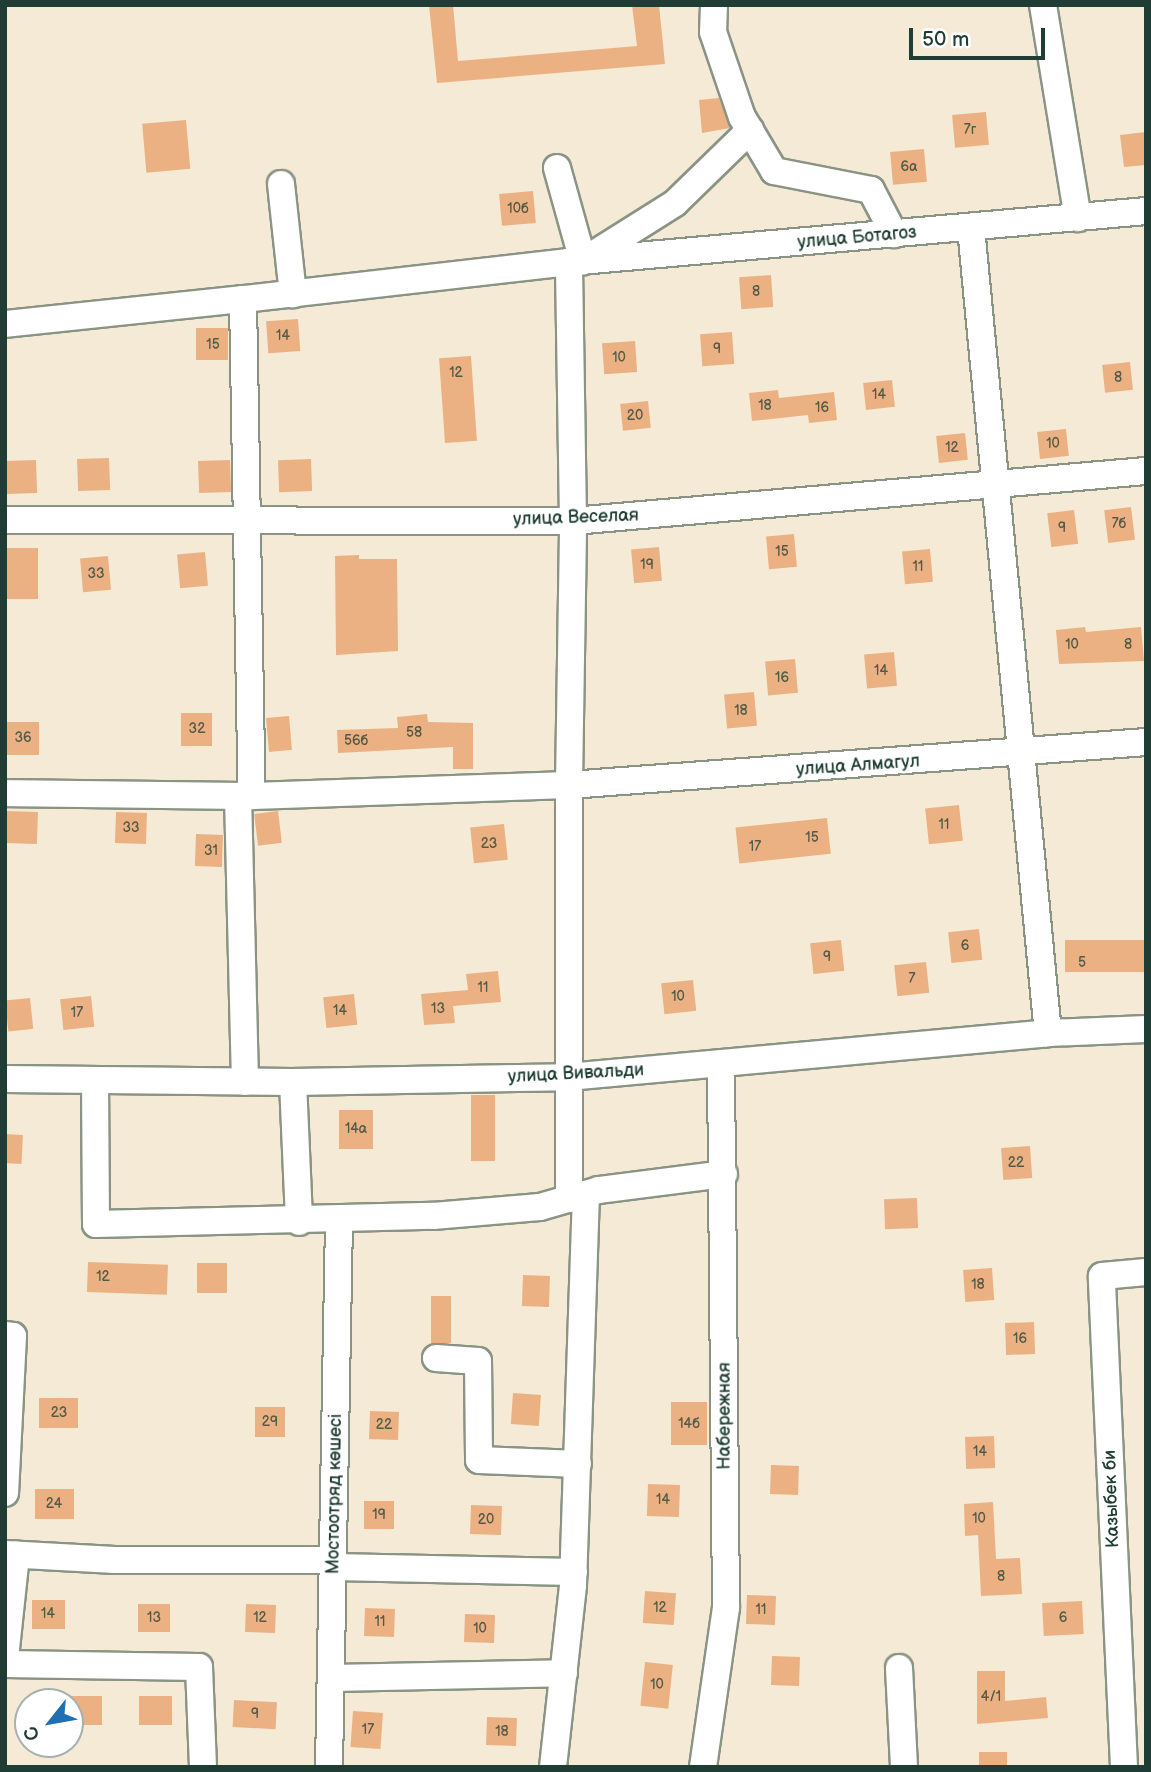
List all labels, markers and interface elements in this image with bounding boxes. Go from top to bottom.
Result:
scale bar [913,14,1050,58]
text: 50 m [922,27,969,52]
house number: 7г [964,122,976,138]
house number: 6а [901,159,917,175]
house number: 10б [507,201,529,217]
street label: улица Ботагоз [797,222,917,254]
house number: 8 [752,284,760,300]
house number: 14 [276,328,290,344]
house number: 15 [206,337,220,353]
house number: 9 [713,341,721,357]
house number: 10 [612,350,626,366]
house number: 12 [449,365,463,381]
house number: 8 [1114,370,1122,386]
house number: 14 [872,387,886,403]
house number: 18 [758,398,772,414]
house number: 16 [815,400,829,416]
house number: 20 [627,408,643,424]
house number: 10 [1046,436,1060,452]
house number: 12 [945,440,959,456]
street label: улица Веселая [513,505,639,531]
house number: 7б [1112,516,1126,532]
house number: 9 [1058,520,1066,536]
house number: 15 [775,544,789,560]
house number: 19 [640,557,654,573]
house number: 11 [913,559,923,575]
house number: 33 [87,566,105,582]
house number: 10 [1065,637,1079,653]
house number: 8 [1124,637,1132,653]
house number: 14 [874,663,888,679]
house number: 16 [775,670,789,686]
house number: 18 [734,703,748,719]
house number: 32 [189,721,205,737]
house number: 58 [406,725,422,741]
house number: 36 [14,730,32,746]
house number: 56б [344,733,368,749]
street label: улица Алмагул [795,751,921,781]
house number: 11 [939,817,949,833]
house number: 33 [122,820,140,836]
house number: 15 [805,830,819,846]
house number: 23 [481,836,497,852]
house number: 17 [749,839,761,855]
house number: 31 [204,843,218,859]
house number: 6 [961,938,969,954]
house number: 9 [823,949,831,965]
house number: 5 [1078,955,1086,971]
house number: 7 [909,971,915,987]
house number: 11 [478,980,488,996]
house number: 10 [671,989,685,1005]
house number: 13 [431,1001,445,1017]
house number: 14 [333,1003,347,1019]
house number: 17 [71,1005,83,1021]
street label: улица Вивальди [507,1060,645,1088]
house number: 14а [345,1121,367,1137]
house number: 22 [1008,1155,1024,1171]
house number: 12 [96,1269,110,1285]
house number: 18 [971,1277,985,1293]
house number: 16 [1013,1331,1027,1347]
street label: Набережная [714,1362,736,1470]
house number: 23 [51,1405,67,1421]
house number: 29 [262,1414,278,1430]
street label: Мостоотряд көшесі [323,1414,347,1574]
house number: 14б [678,1416,700,1432]
house number: 22 [376,1417,392,1433]
house number: 14 [973,1444,987,1460]
street label: Казыбек би [1099,1450,1125,1548]
house number: 14 [656,1492,670,1508]
house number: 24 [46,1496,62,1512]
house number: 19 [372,1507,386,1523]
house number: 10 [972,1511,986,1527]
house number: 20 [478,1512,494,1528]
house number: 8 [997,1569,1005,1585]
house number: 12 [653,1600,667,1616]
house number: 11 [756,1602,766,1618]
house number: 14 [41,1606,55,1622]
house number: 13 [147,1610,161,1626]
house number: 12 [253,1610,267,1626]
house number: 6 [1059,1610,1067,1626]
house number: 11 [375,1614,385,1630]
house number: 10 [473,1621,487,1637]
house number: 10 [650,1677,664,1693]
north arrow [14,1688,84,1758]
house number: 4/1 [981,1689,1001,1705]
house number: 9 [251,1706,259,1722]
text: С [19,1721,46,1745]
house number: 17 [362,1722,374,1738]
house number: 18 [495,1724,509,1740]

